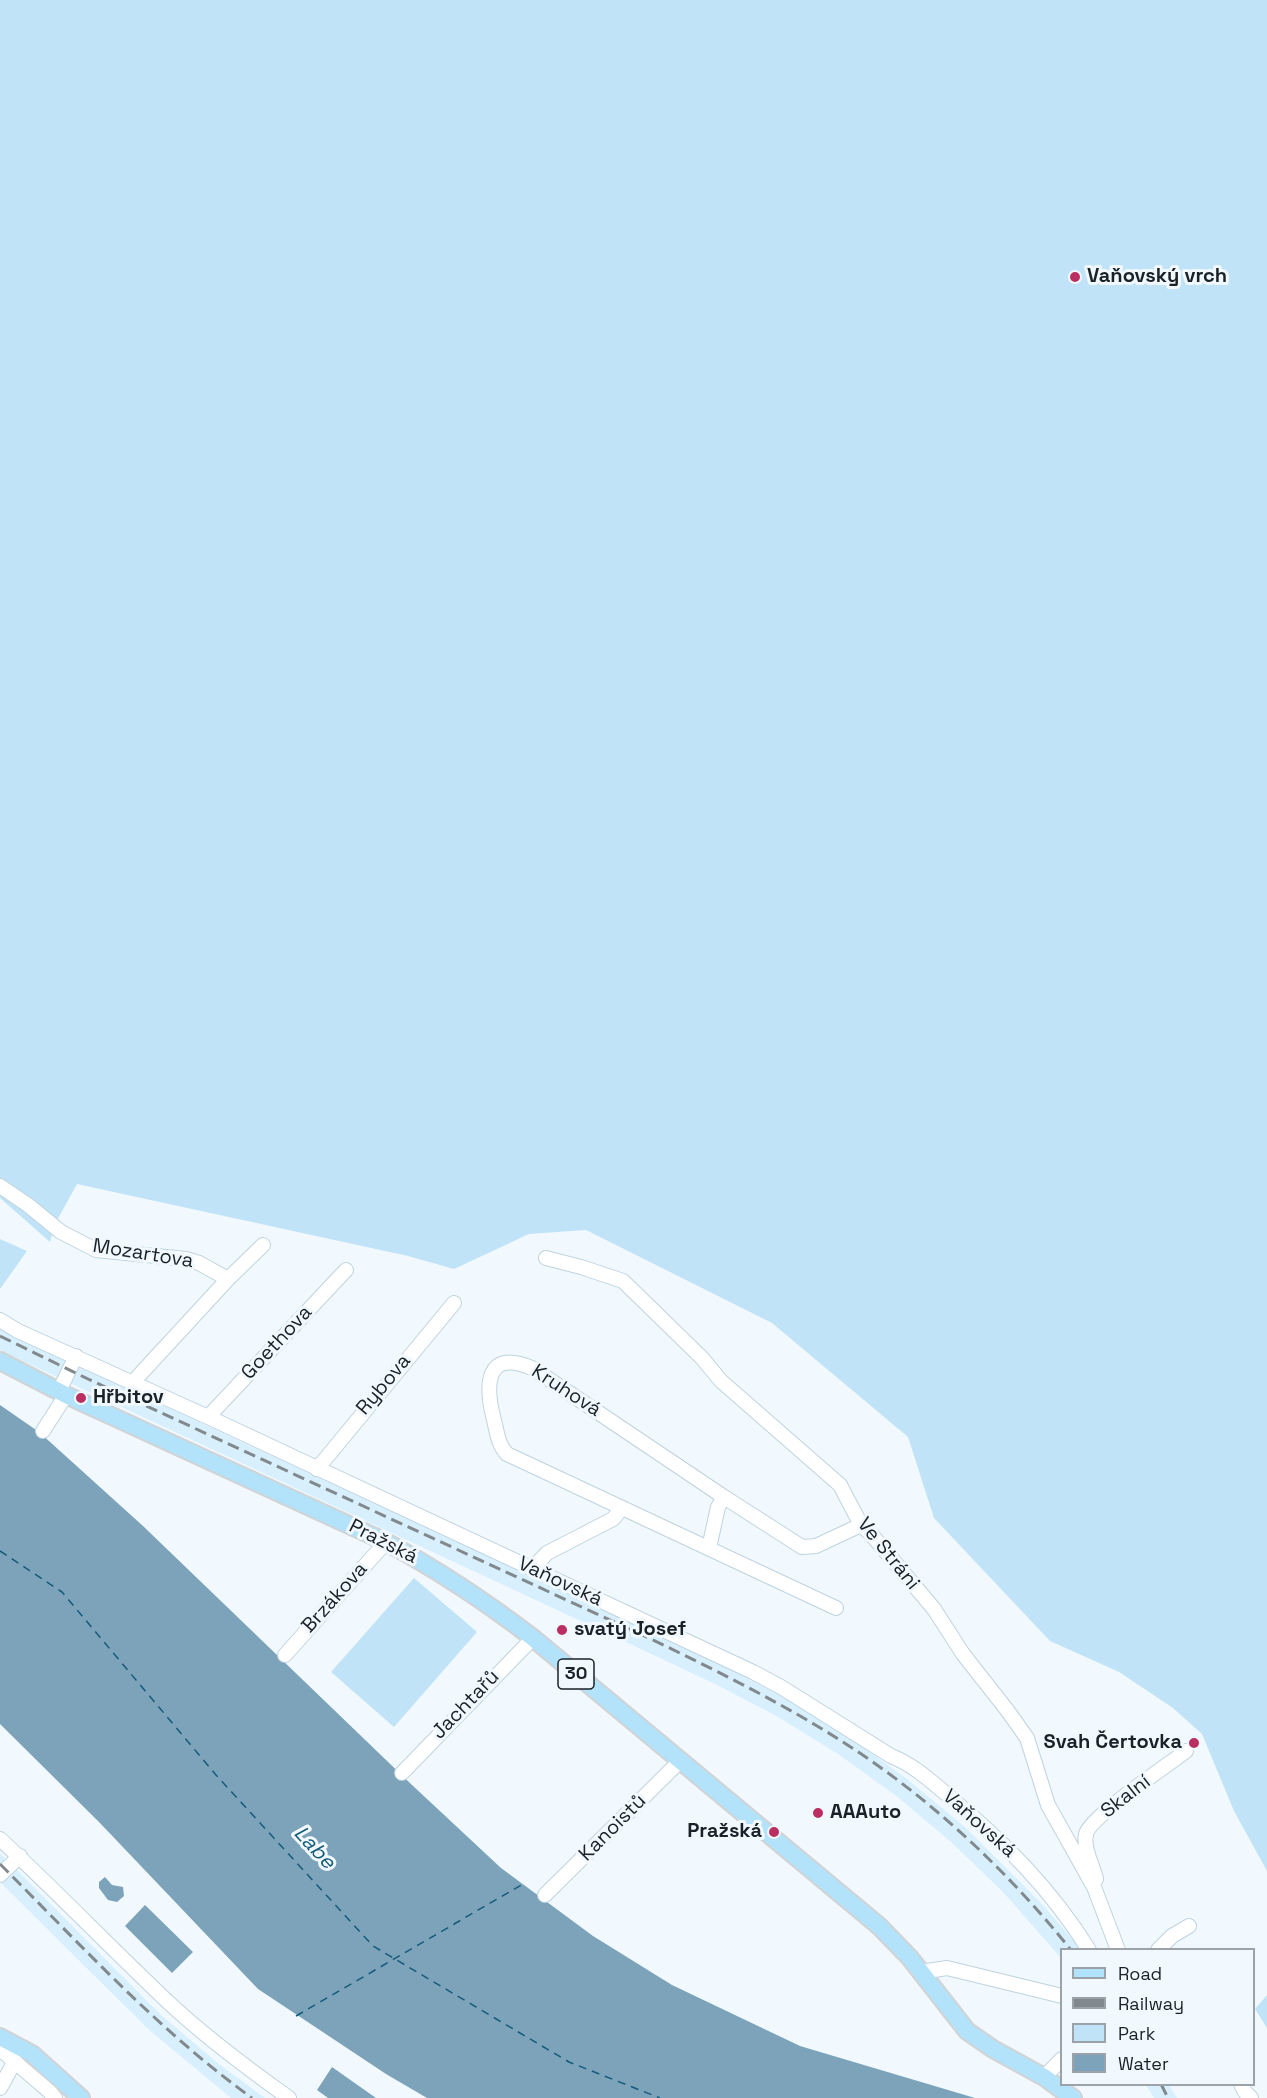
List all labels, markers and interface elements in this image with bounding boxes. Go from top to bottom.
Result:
place label: Vaňovský vrch [1087,265,1227,289]
marker: Vaňovský vrch [1068,270,1082,284]
street label: Mozartova [91,1234,195,1274]
street label: Goethova [237,1301,317,1385]
street label: Rybova [352,1350,416,1420]
street label: Kruhová [527,1360,605,1422]
place label: Hřbitov [93,1386,164,1410]
marker: Hřbitov [74,1391,88,1405]
street label: Ve Stráni [852,1513,924,1595]
street label: Pražská [345,1515,421,1569]
street label: Vaňovská [514,1552,606,1612]
street label: Brzákova [297,1558,373,1638]
place label: svatý Josef [574,1618,686,1642]
marker: svatý Josef [555,1623,569,1637]
road number: 30 [558,1659,594,1689]
street label: Jachtařů [427,1665,505,1745]
place label: Svah Čertovka [1044,1731,1182,1755]
marker: Svah Čertovka [1187,1736,1201,1750]
street label: Skalní [1096,1770,1156,1824]
street label: Vaňovská [937,1785,1021,1863]
street label: Kanoistů [574,1789,652,1867]
place label: AAAuto [830,1801,901,1825]
marker: AAAuto [811,1806,825,1820]
place label: Pražská [687,1820,762,1844]
water label: Labe [288,1821,340,1875]
marker: Pražská [767,1825,781,1839]
legend [1060,1948,1255,2086]
text: Road [1118,1962,1162,1985]
text: Railway [1118,1992,1184,2015]
text: Park [1118,2022,1155,2045]
text: Water [1118,2052,1169,2075]

